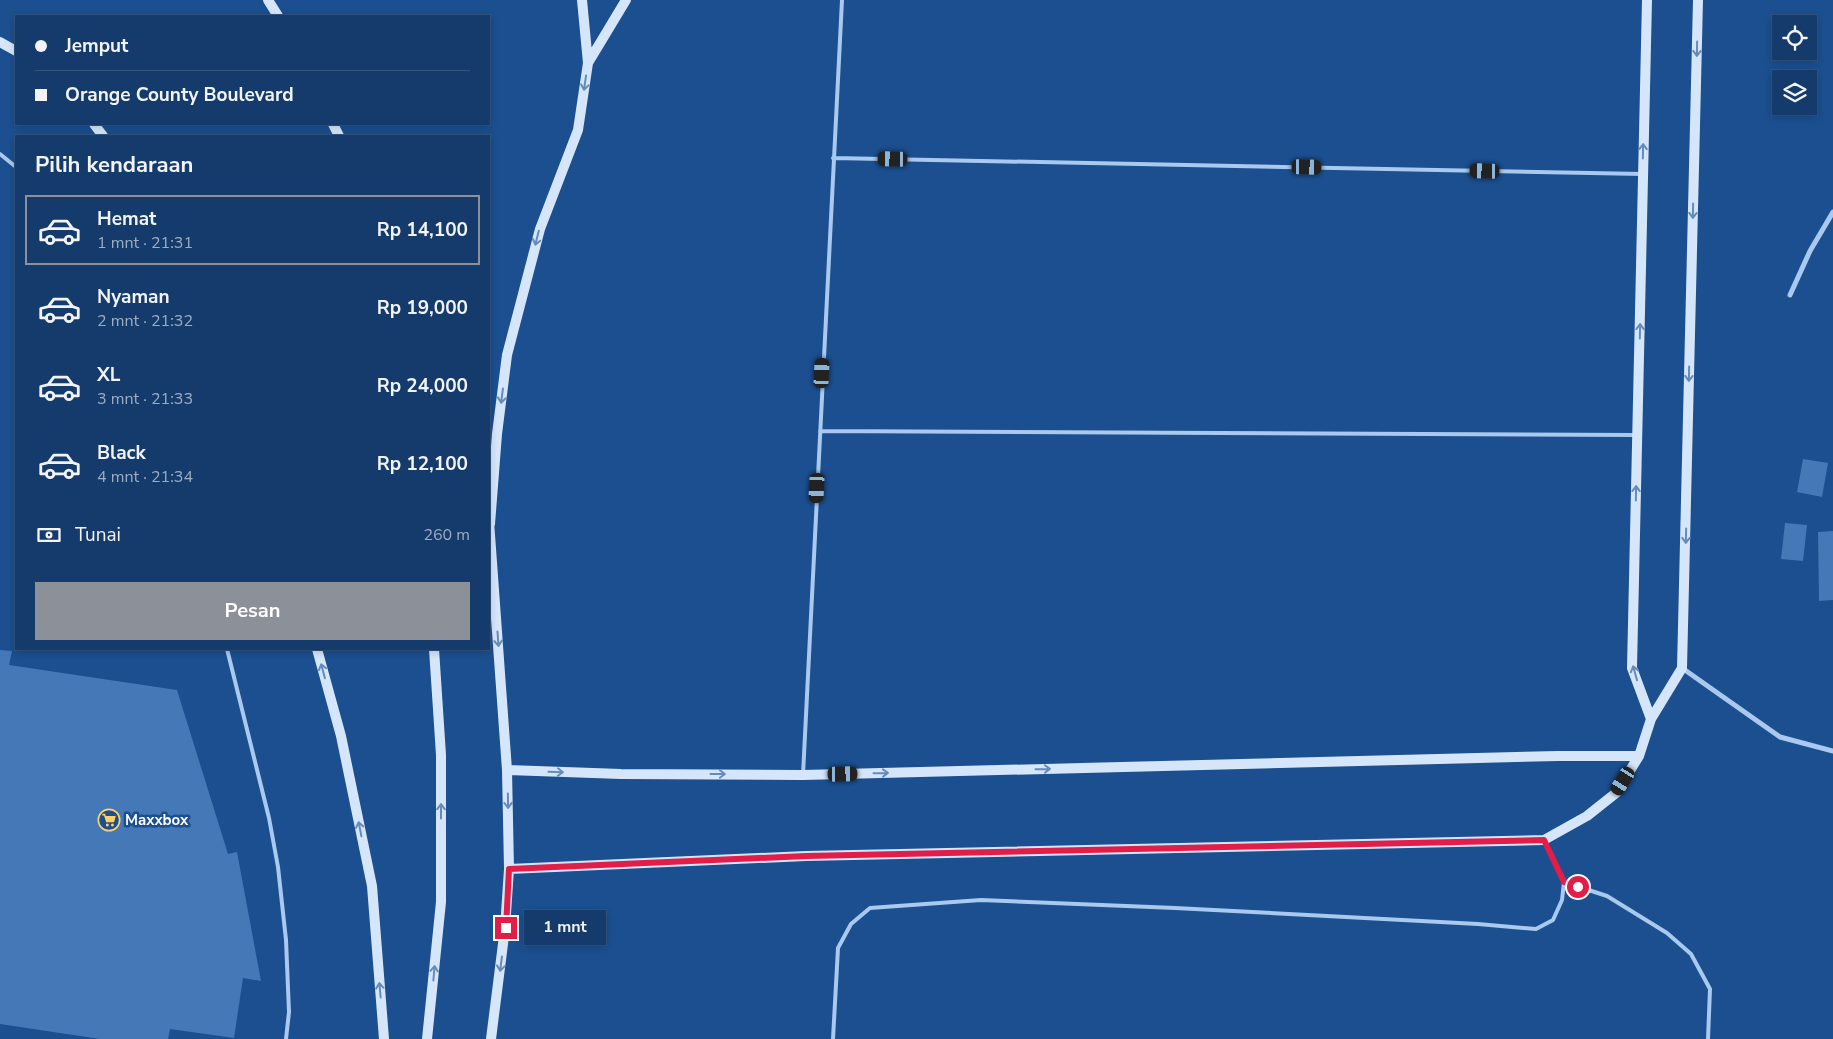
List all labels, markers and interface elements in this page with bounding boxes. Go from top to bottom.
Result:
map controls [1772,15,1817,115]
button: locate [1772,15,1817,60]
text: Jemput [65,33,128,59]
one-way arrow [1692,40,1702,56]
button: layers [1772,70,1817,115]
one-way arrow [580,75,590,91]
text: Orange County Boulevard [65,82,294,108]
one-way arrow [1639,143,1648,159]
text: Pilih kendaraan [35,150,193,180]
car [877,151,908,167]
car [1291,159,1322,175]
car [1469,163,1500,179]
one-way arrow [1688,202,1698,219]
text: Hemat [97,206,156,232]
icon: car [37,208,82,253]
text: Rp 14,100 [377,217,468,243]
one-way arrow [532,229,541,245]
text: 1 mnt · 21:31 [97,232,193,254]
text: Nyaman [97,284,170,310]
icon: car [37,286,82,331]
text: Rp 19,000 [377,295,468,321]
text: 2 mnt · 21:32 [97,310,193,332]
one-way arrow [1635,323,1645,340]
car [813,358,830,388]
text: XL [97,362,120,388]
icon: car [37,364,82,409]
one-way arrow [1685,365,1694,381]
text: Rp 24,000 [377,373,468,399]
text: 3 mnt · 21:33 [97,388,193,410]
one-way arrow [497,388,507,404]
text: Black [97,440,146,466]
icon: car [37,442,82,487]
text: Rp 12,100 [377,451,468,477]
text: 4 mnt · 21:34 [97,466,193,488]
car [808,473,825,503]
one-way arrow [1632,486,1641,502]
icon: cash [35,521,63,549]
text: Tunai [75,522,121,548]
text: 260 m [423,524,470,546]
one-way arrow [1681,528,1690,544]
button: Pesan [35,582,470,640]
one-way arrow [494,631,503,647]
one-way arrow [318,664,327,680]
one-way arrow [1629,665,1639,681]
one-way arrow [1035,764,1051,773]
car [1608,764,1637,798]
car [827,766,858,782]
one-way arrow [548,767,564,776]
one-way arrow [873,768,889,777]
one-way arrow [710,769,726,779]
one-way arrow [503,793,513,809]
one-way arrow [436,803,446,820]
supermarket icon: Maxxbox [97,808,121,832]
place label: Maxxbox [125,810,189,830]
one-way arrow [355,822,364,838]
route start [1567,876,1589,898]
callout: 1 mnt [524,910,606,946]
text: 1 mnt [543,916,587,938]
route end [495,917,517,939]
one-way arrow [496,955,506,971]
one-way arrow [430,965,439,981]
one-way arrow [376,983,385,999]

